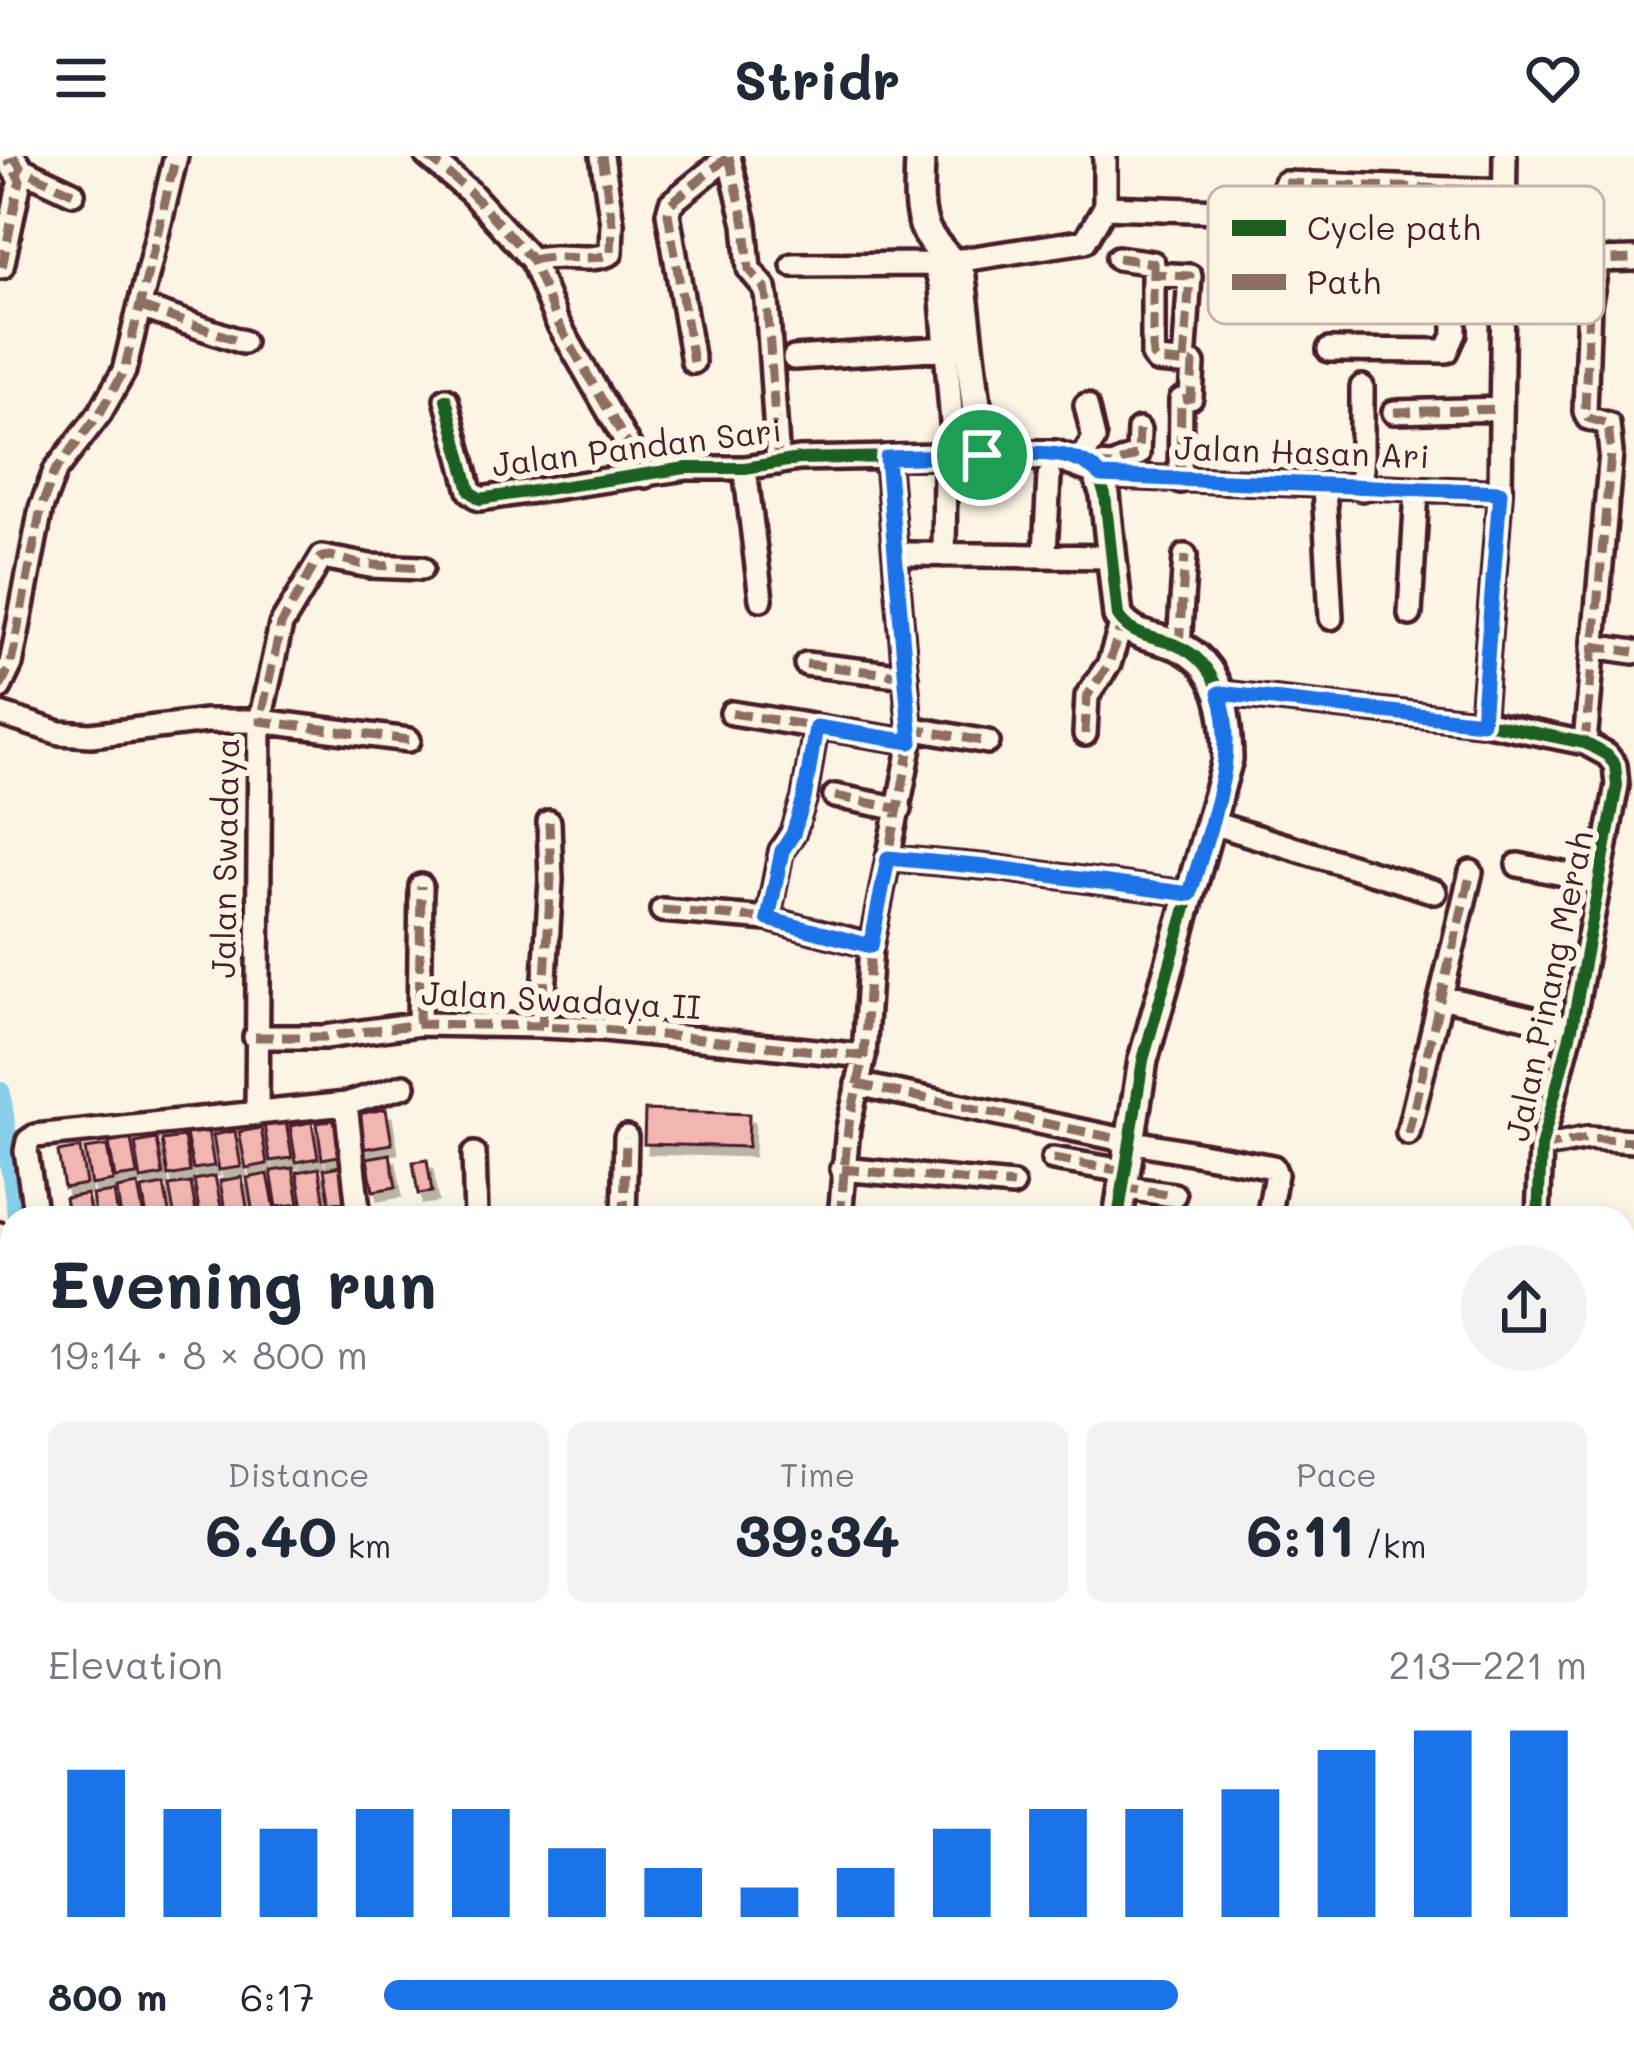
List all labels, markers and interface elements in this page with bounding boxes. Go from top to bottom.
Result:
text: Stridr [734,43,900,114]
icon: menu [48,45,114,111]
icon: heart [1520,45,1586,111]
legend [1208,186,1604,324]
text: Cycle path [1307,205,1481,249]
text: Path [1307,259,1381,302]
pin [931,404,1033,506]
street label: Jalan Pandan Sari [490,406,784,485]
icon: arrive [949,422,1015,488]
street label: Jalan Hasan Ari [1174,425,1430,476]
street label: Jalan Swadaya [200,737,248,979]
street label: Jalan Pinang Merah [1494,827,1601,1145]
street label: Jalan Swadaya II [420,970,702,1028]
text: Evening run [48,1240,437,1326]
button: share [1461,1245,1587,1371]
text: 19:14 · 8 × 800 m [48,1328,368,1379]
text: Distance [228,1452,370,1495]
text: Time [780,1452,855,1495]
text: Pace [1296,1452,1377,1495]
text: 6.40 [206,1495,337,1573]
text: 39:34 [735,1495,900,1573]
text: 6:11 [1246,1495,1355,1573]
text: km [337,1523,391,1566]
text: /km [1355,1523,1427,1566]
text: Elevation [48,1638,223,1689]
text: 213–221 m [1389,1638,1587,1689]
text: 800 m [48,1970,167,2021]
text: 6:17 [240,1970,315,2021]

